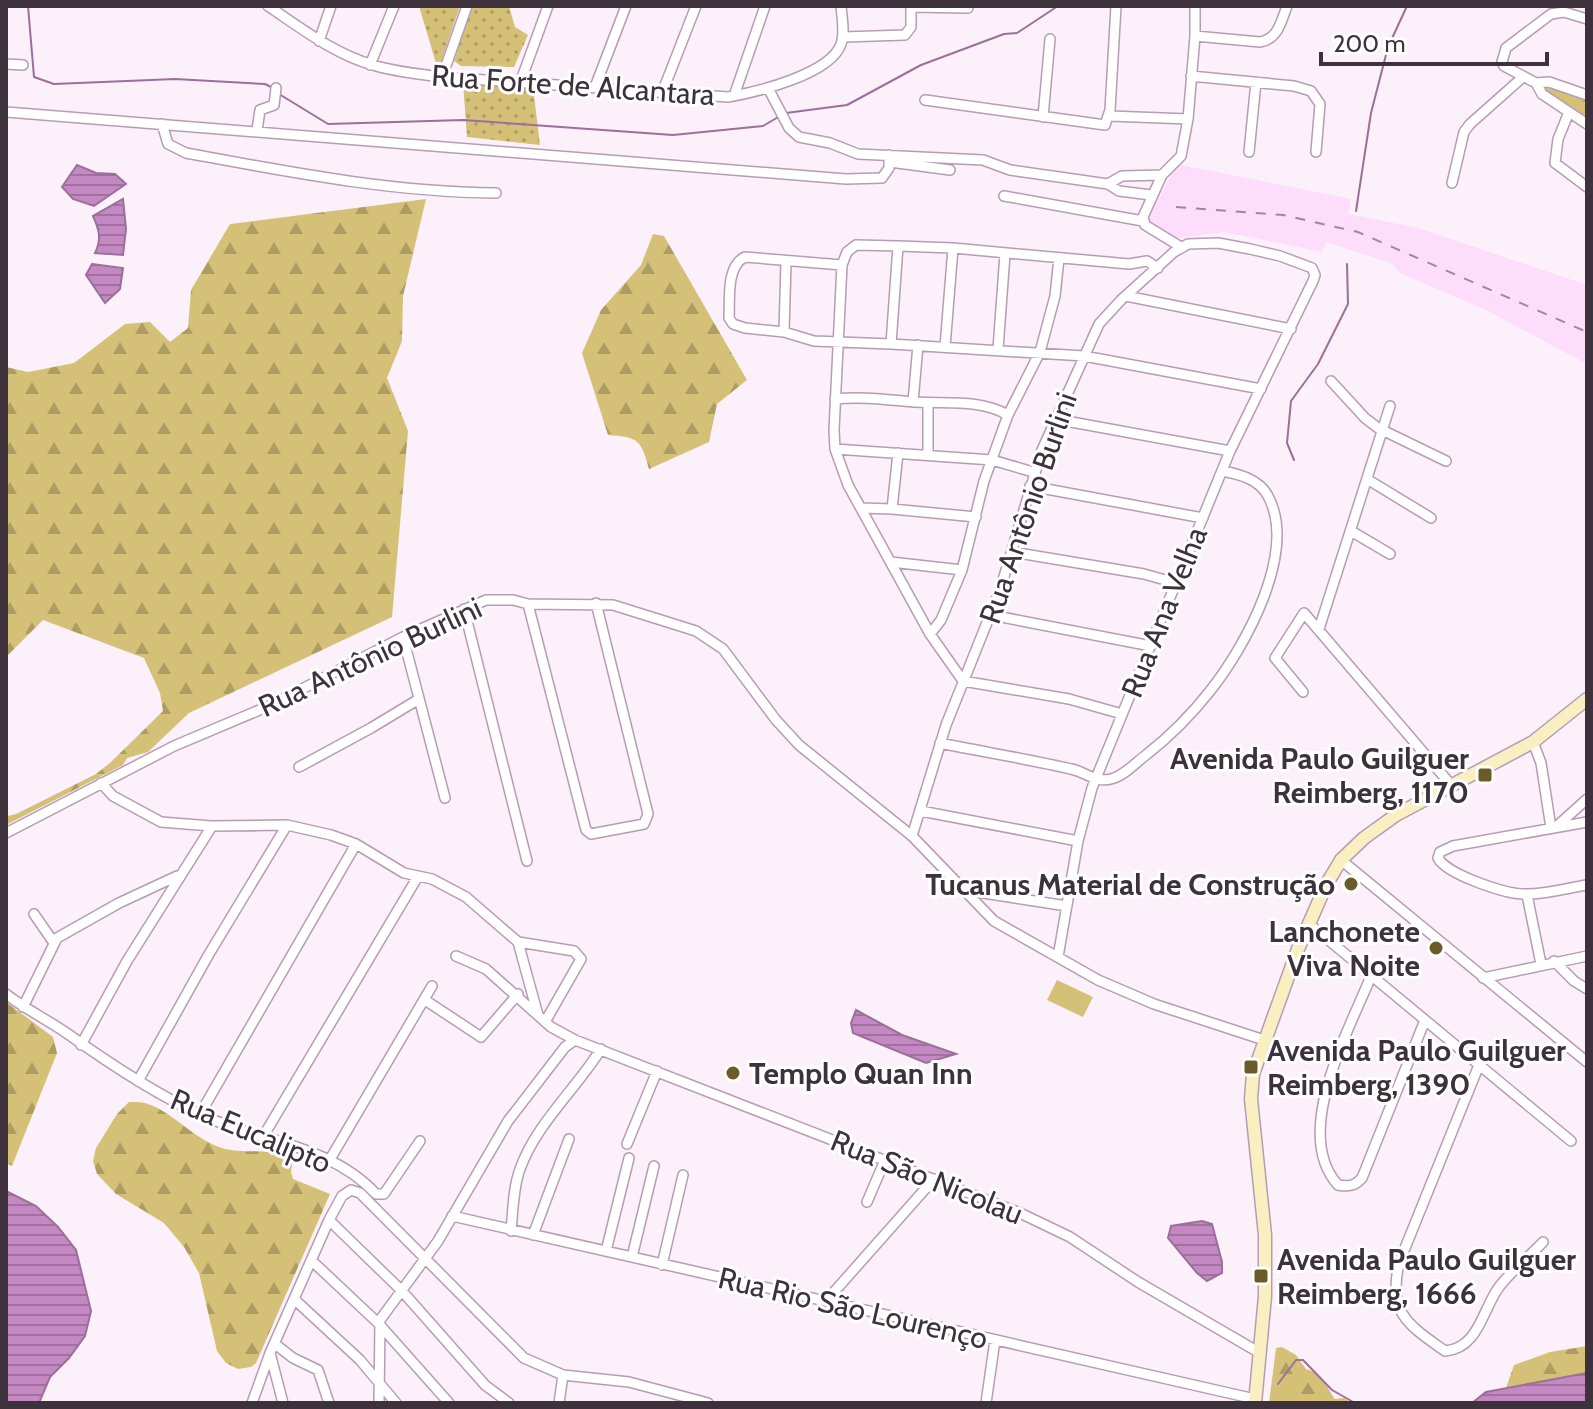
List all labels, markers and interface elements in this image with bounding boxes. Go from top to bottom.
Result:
scale bar [1321,16,1547,66]
text: 200 m [1333,29,1406,58]
street label: Rua Forte de Alcantara [430,57,716,113]
street label: Rua Antônio Burlini [971,388,1085,628]
street label: Rua Ana Velha [1113,521,1215,703]
street label: Rua Antônio Burlini [253,589,487,725]
place label: Avenida Paulo Guilguer Reimberg, 1170 [1170,740,1469,811]
marker: Avenida Paulo Guilguer Reimberg, 1170 [1476,766,1494,784]
place label: Tucanus Material de Construção [925,866,1335,903]
marker: Tucanus Material de Construção [1342,875,1360,893]
place label: Lanchonete Viva Noite [1268,913,1420,984]
marker: Lanchonete Viva Noite [1427,939,1445,957]
place label: Avenida Paulo Guilguer Reimberg, 1390 [1267,1032,1566,1103]
place label: Templo Quan Inn [749,1055,972,1092]
marker: Avenida Paulo Guilguer Reimberg, 1390 [1242,1058,1260,1076]
marker: Templo Quan Inn [724,1064,742,1082]
street label: Rua Eucalipto [165,1081,337,1181]
street label: Rua São Nicolau [825,1122,1029,1232]
place label: Avenida Paulo Guilguer Reimberg, 1666 [1277,1241,1576,1312]
street label: Rua Rio São Lourenço [715,1259,991,1357]
marker: Avenida Paulo Guilguer Reimberg, 1666 [1252,1267,1270,1285]

